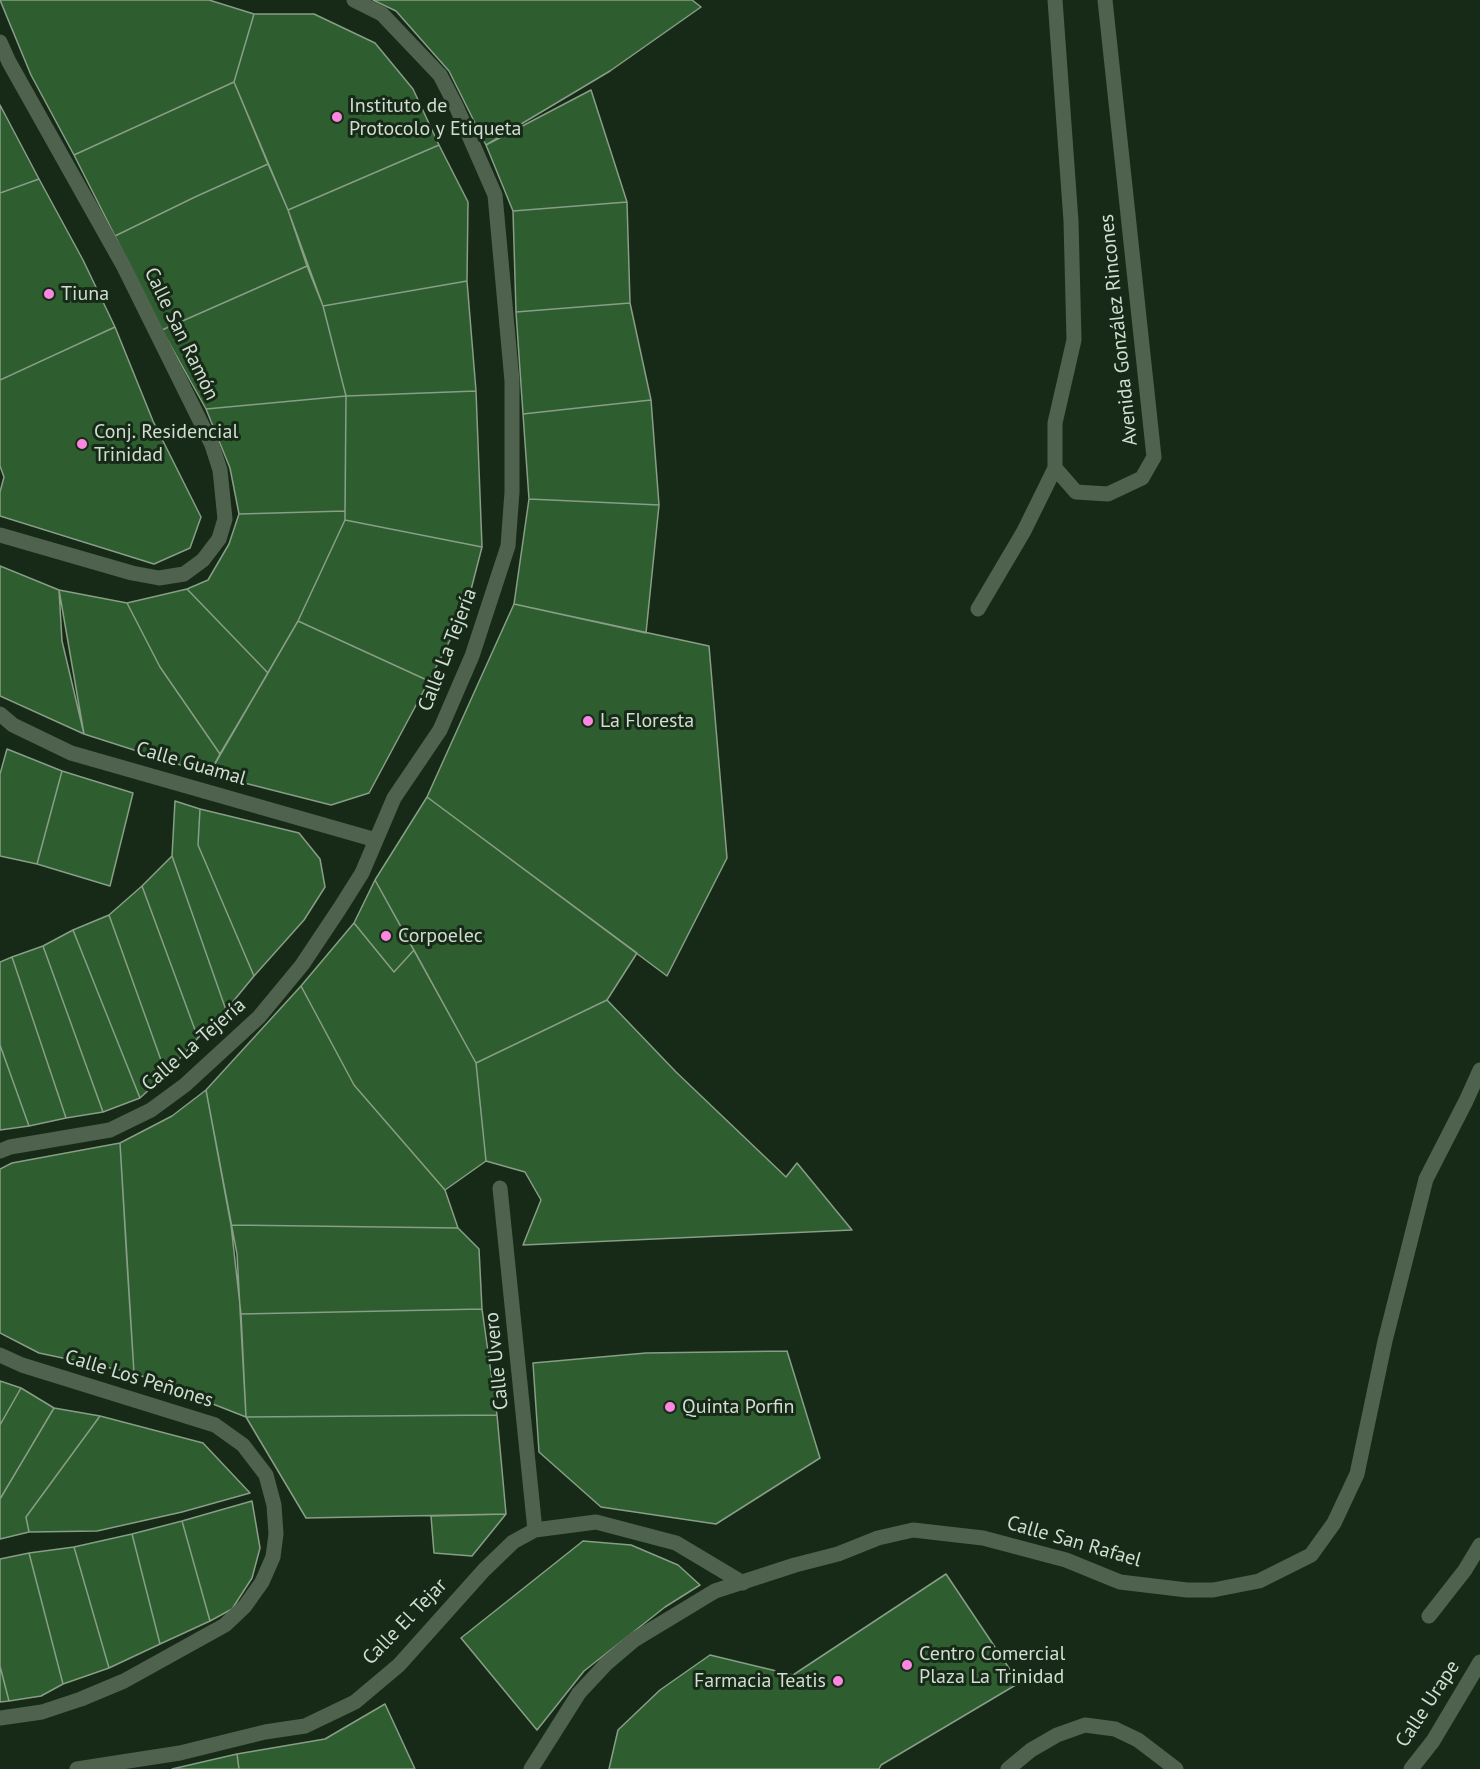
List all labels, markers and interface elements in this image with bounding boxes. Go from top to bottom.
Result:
place label: Instituto de Protocolo y Etiqueta [349,94,521,141]
marker: Instituto de Protocolo y Etiqueta [330,110,344,124]
street label: Avenida González Rincones [1095,213,1143,447]
street label: Calle San Ramón [139,264,223,404]
place label: Tiuna [61,282,109,306]
marker: Tiuna [42,287,56,301]
place label: Conj. Residencial Trinidad [94,420,238,467]
marker: Conj. Residencial Trinidad [75,437,89,451]
street label: Calle La Tejería [414,585,482,715]
place label: La Floresta [600,709,694,733]
marker: La Floresta [581,714,595,728]
street label: Calle Guamal [133,737,249,791]
place label: Corpoelec [398,924,483,948]
marker: Corpoelec [379,929,393,943]
street label: Calle La Tejería [137,993,251,1097]
street label: Calle Uvero [480,1311,514,1411]
street label: Calle Los Peñones [62,1345,216,1413]
place label: Quinta Porfin [682,1395,795,1419]
marker: Quinta Porfin [663,1400,677,1414]
street label: Calle San Rafael [1004,1511,1144,1573]
street label: Calle El Tejar [358,1574,452,1670]
place label: Centro Comercial Plaza La Trinidad [919,1642,1065,1689]
street label: Calle Urape [1391,1656,1465,1752]
marker: Centro Comercial Plaza La Trinidad [900,1658,914,1672]
place label: Farmacia Teatis [694,1669,826,1693]
marker: Farmacia Teatis [831,1674,845,1688]

